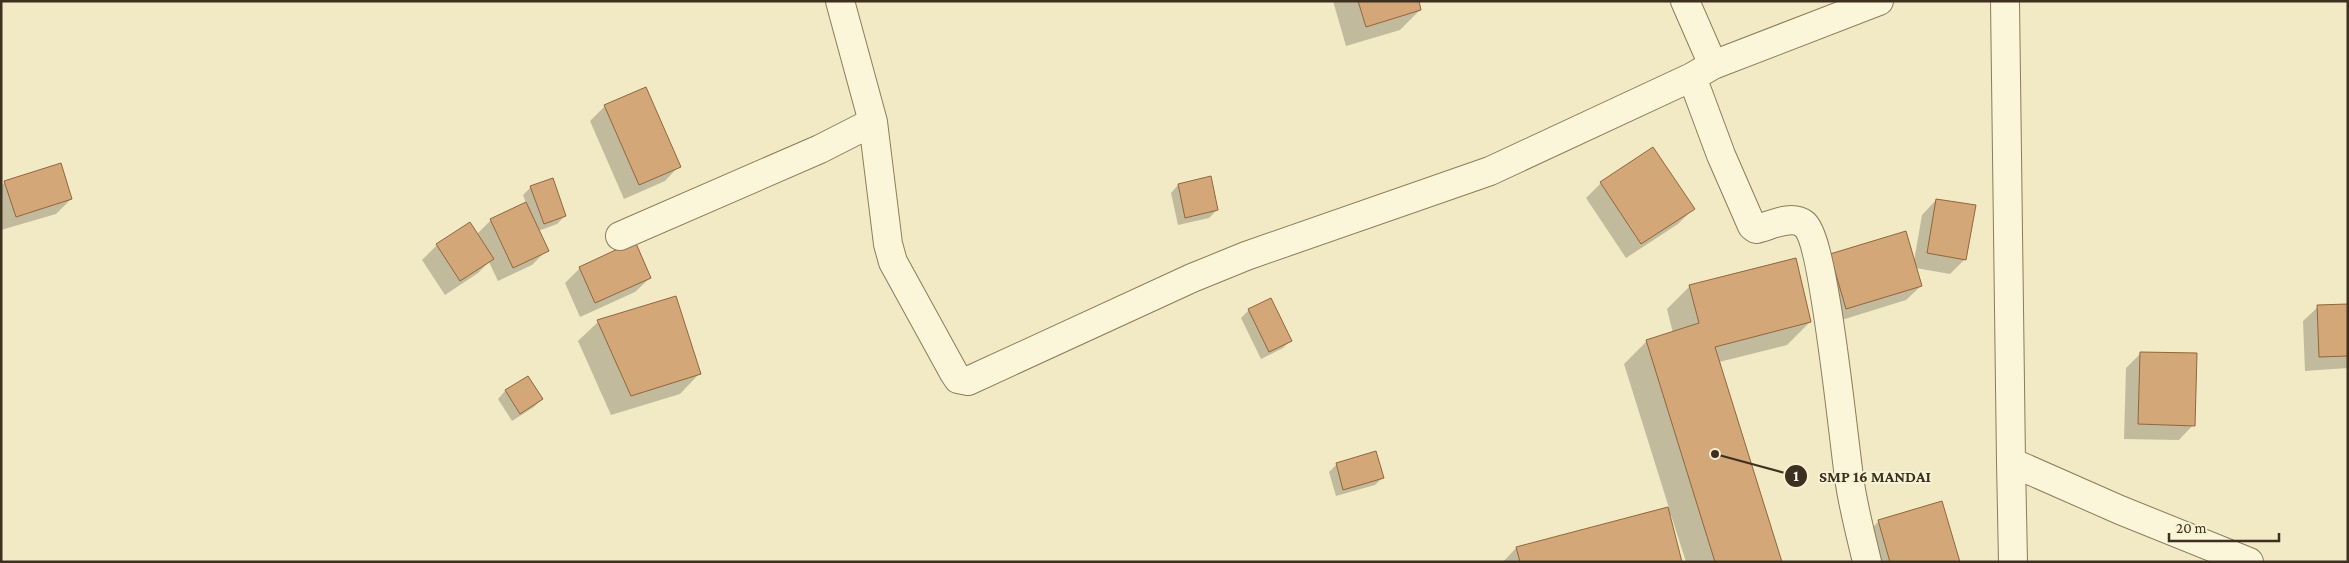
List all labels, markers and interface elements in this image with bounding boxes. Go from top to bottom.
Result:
callout: SMP 16 MANDAI [1784,460,1940,491]
text: 1 [1793,468,1799,484]
text: SMP 16 MANDAI [1819,468,1931,485]
scale bar [2169,510,2279,542]
text: 20 m [2176,520,2207,536]

